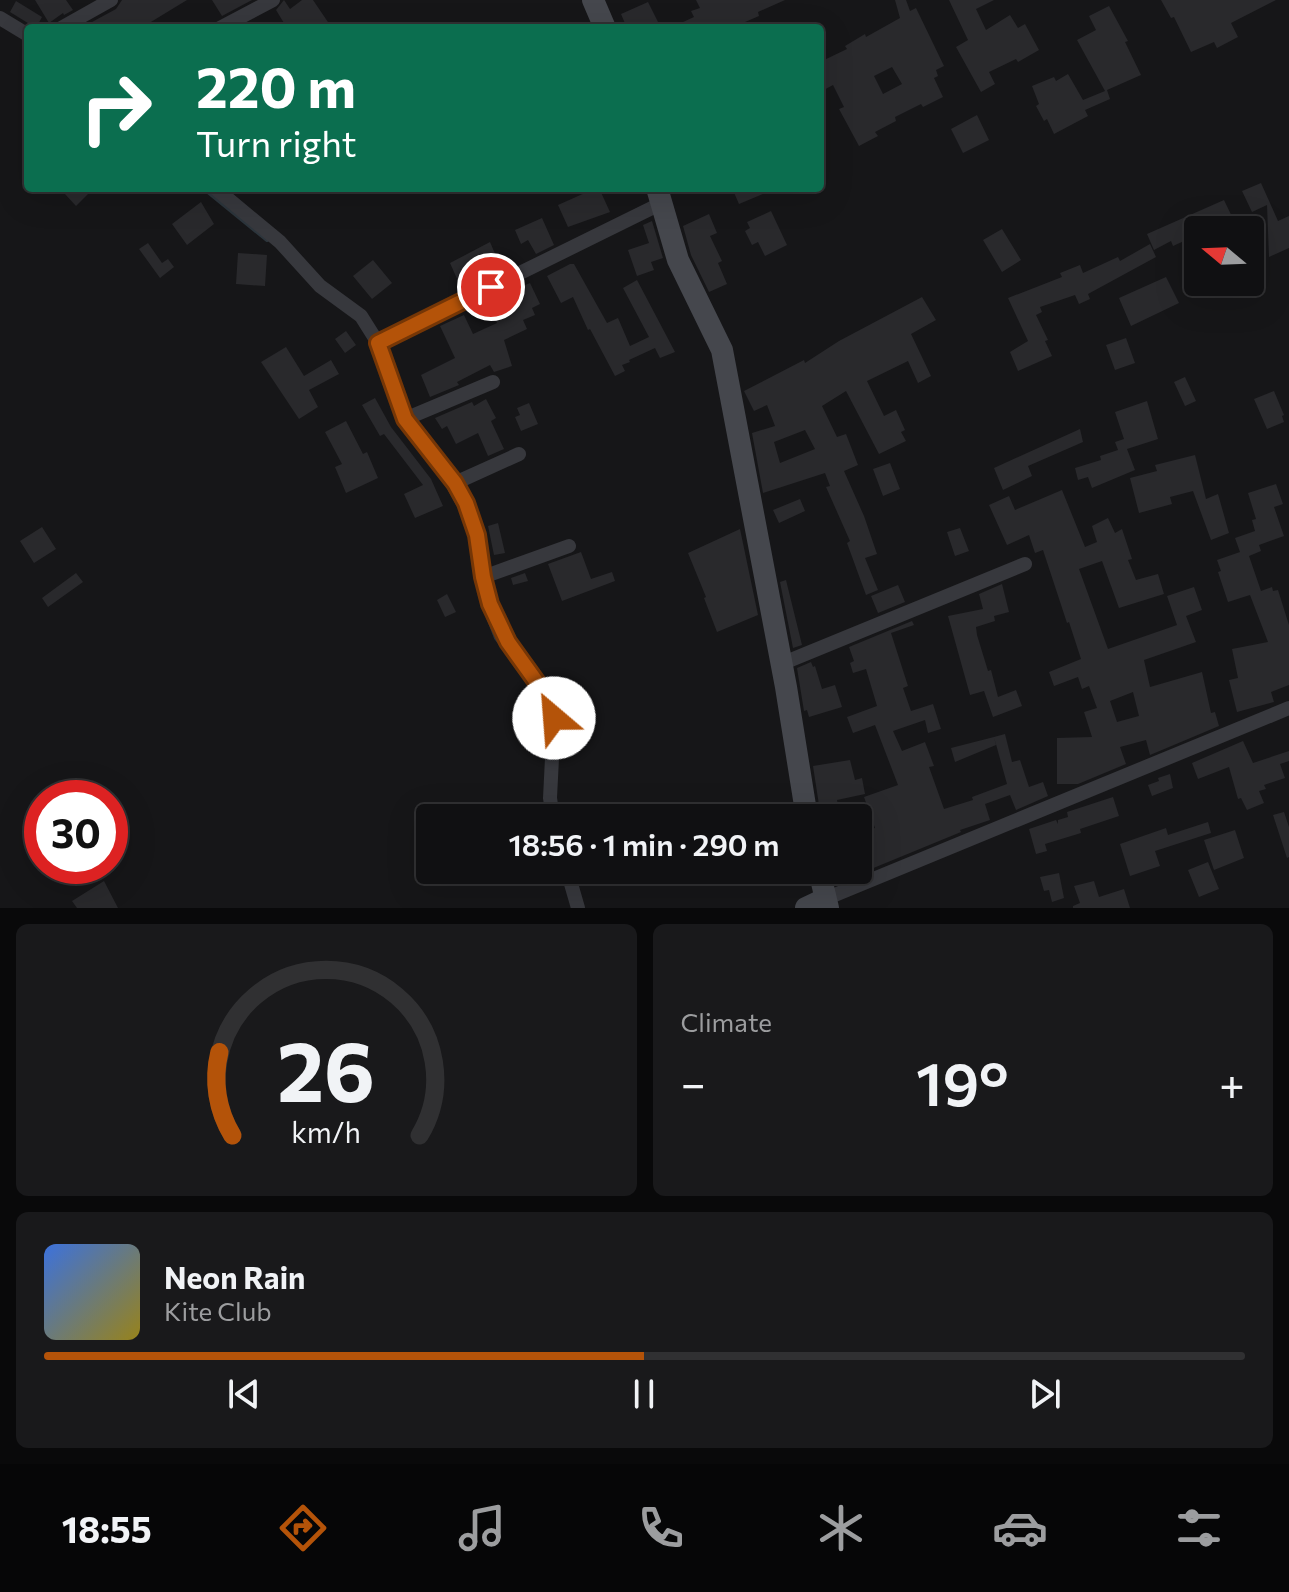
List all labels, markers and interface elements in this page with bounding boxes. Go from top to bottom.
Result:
text: 220 m [196,51,356,120]
icon: right [64,56,168,160]
text: Turn right [196,120,357,164]
north arrow [1184,216,1264,296]
map controls [1184,216,1264,296]
pin [457,253,525,321]
icon: arrive [469,265,513,309]
position arrow [512,676,596,760]
speed limit sign: 30 [24,780,128,884]
text: 18:56 · 1 min · 290 m [508,825,780,862]
text: Climate [681,1006,772,1037]
text: 26 [277,1017,375,1119]
text: 19° [916,1045,1009,1118]
text: − [681,1055,706,1109]
text: + [1219,1055,1245,1109]
text: km/h [291,1114,361,1149]
text: Neon Rain [164,1258,305,1295]
text: Kite Club [164,1295,272,1326]
icon: previous [222,1372,266,1416]
icon: pause [622,1372,666,1416]
icon: next [1023,1372,1067,1416]
icon: directions [275,1500,331,1556]
icon: music [454,1500,510,1556]
icon: phone [633,1500,689,1556]
icon: climate [813,1500,869,1556]
icon: car [992,1500,1048,1556]
icon: filters [1171,1500,1227,1556]
text: 18:55 [62,1506,152,1550]

